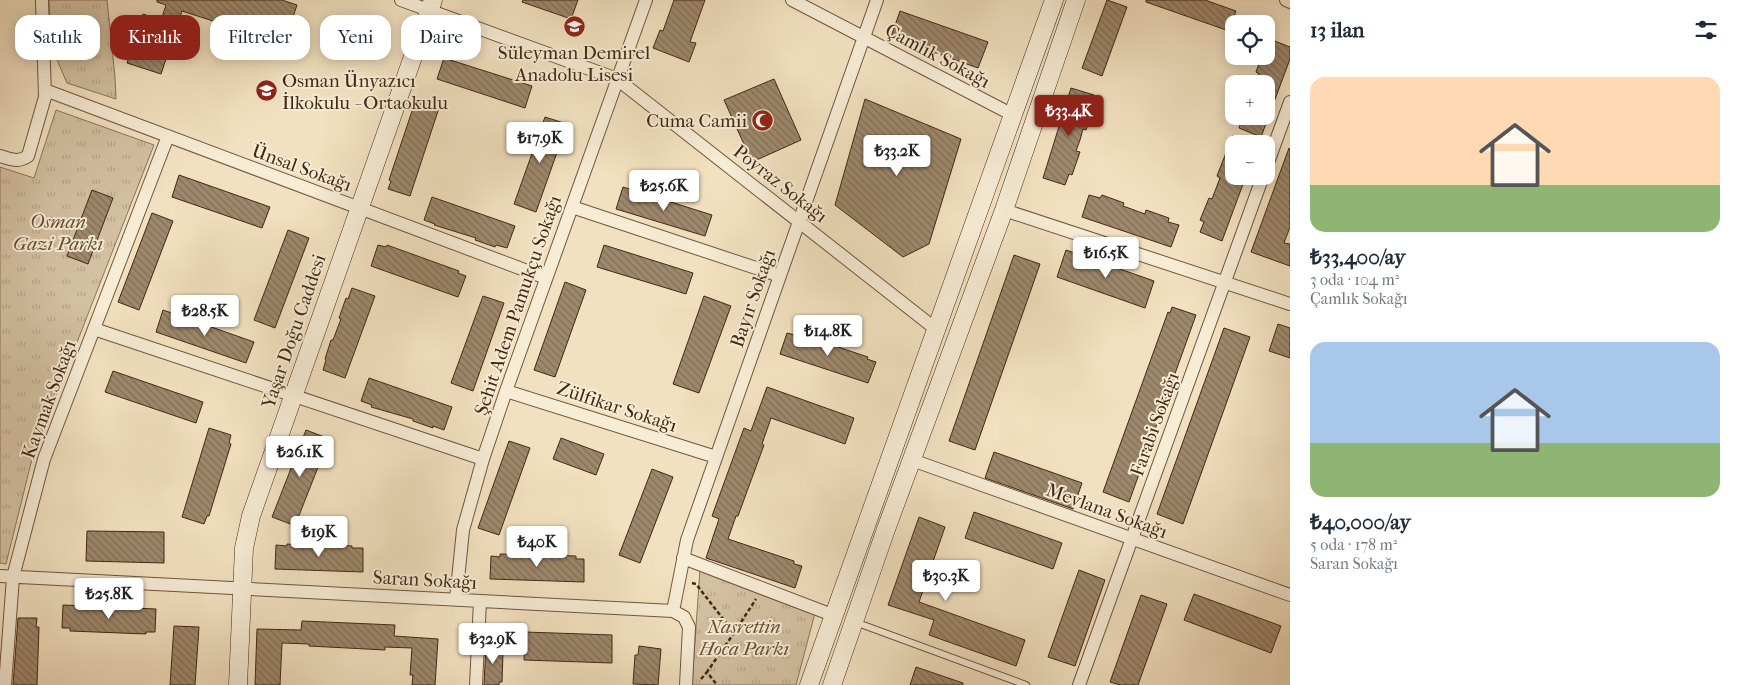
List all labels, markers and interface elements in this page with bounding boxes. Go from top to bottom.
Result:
school or university icon: Süleyman Demirel Anadolu Lisesi [562,14,586,38]
chip: Satılık [15,15,100,60]
chip: Kiralık [110,15,200,60]
chip: Filtreler [210,15,310,60]
chip: Yeni [320,15,391,60]
chip: Daire [401,15,481,60]
map controls [1225,15,1275,185]
button: locate [1225,15,1275,65]
icon: filters [1692,16,1720,44]
text: 13 ilan [1310,18,1365,42]
street label: Çamlık Sokağı [881,19,994,94]
place label: Süleyman Demirel Anadolu Lisesi [498,42,650,86]
place label: Osman Ünyazıcı İlkokulu - Ortaokulu [282,70,448,114]
button: + [1225,75,1275,125]
school or university icon: Osman Ünyazıcı İlkokulu - Ortaokulu [254,79,278,103]
pin: ₺33.4K [1028,94,1110,137]
text: ₺33.4K [1046,101,1092,120]
mosque icon: Cuma Camii [751,108,775,132]
place label: Cuma Camii [646,110,747,132]
icon: home [1470,110,1560,200]
pin: ₺17.9K [499,121,581,164]
text: ₺17.9K [517,128,563,147]
pin: ₺33.2K [856,134,938,177]
button: − [1225,135,1275,185]
street label: Ünsal Sokağı [249,140,355,196]
street label: Poyraz Sokağı [729,140,832,228]
text: ₺33.2K [874,141,920,160]
pin: ₺25.6K [623,170,705,212]
text: ₺25.6K [640,176,688,195]
street label: Şehit Adem Pamukçu Sokağı [470,192,566,418]
park label: Osman Gazi Parkı [13,211,103,255]
pin: ₺16.5K [1065,236,1147,279]
text: ₺16.5K [1084,243,1128,262]
text: ₺33,400/ay [1310,245,1405,269]
street label: Bayır Sokağı [726,246,780,350]
street label: Yaşar Doğu Caddesi [257,251,331,412]
text: 3 oda · 104 m² [1310,270,1399,289]
text: Çamlık Sokağı [1310,289,1407,308]
pin: ₺28.5K [164,294,246,337]
text: ₺28.5K [182,301,228,320]
pin: ₺14.8K [787,314,869,357]
text: ₺14.8K [804,321,852,340]
street label: Kaymak Sokağı [17,337,81,462]
street label: Farabi Sokağı [1126,369,1184,479]
icon: home [1470,375,1560,465]
street label: Zülfikar Sokağı [554,377,680,437]
pin: ₺26.1K [259,436,341,478]
text: ₺26.1K [277,442,323,461]
street label: Mevlana Sokağı [1043,479,1171,543]
text: ₺40,000/ay [1310,510,1411,534]
pin: ₺19K [289,516,349,558]
text: ₺19K [302,522,336,541]
pin: ₺40K [507,526,567,568]
text: ₺40K [517,532,557,551]
text: 5 oda · 178 m² [1310,535,1397,554]
text: Saran Sokağı [1310,554,1398,573]
pin: ₺30.3K [905,560,987,602]
street label: Saran Sokağı [372,566,478,594]
text: ₺30.3K [923,566,969,585]
pin: ₺25.8K [68,578,150,620]
text: ₺25.8K [85,584,133,603]
park label: Nasrettin Hoca Parkı [698,616,789,660]
pin: ₺32.9K [452,622,534,665]
text: ₺32.9K [470,629,516,648]

